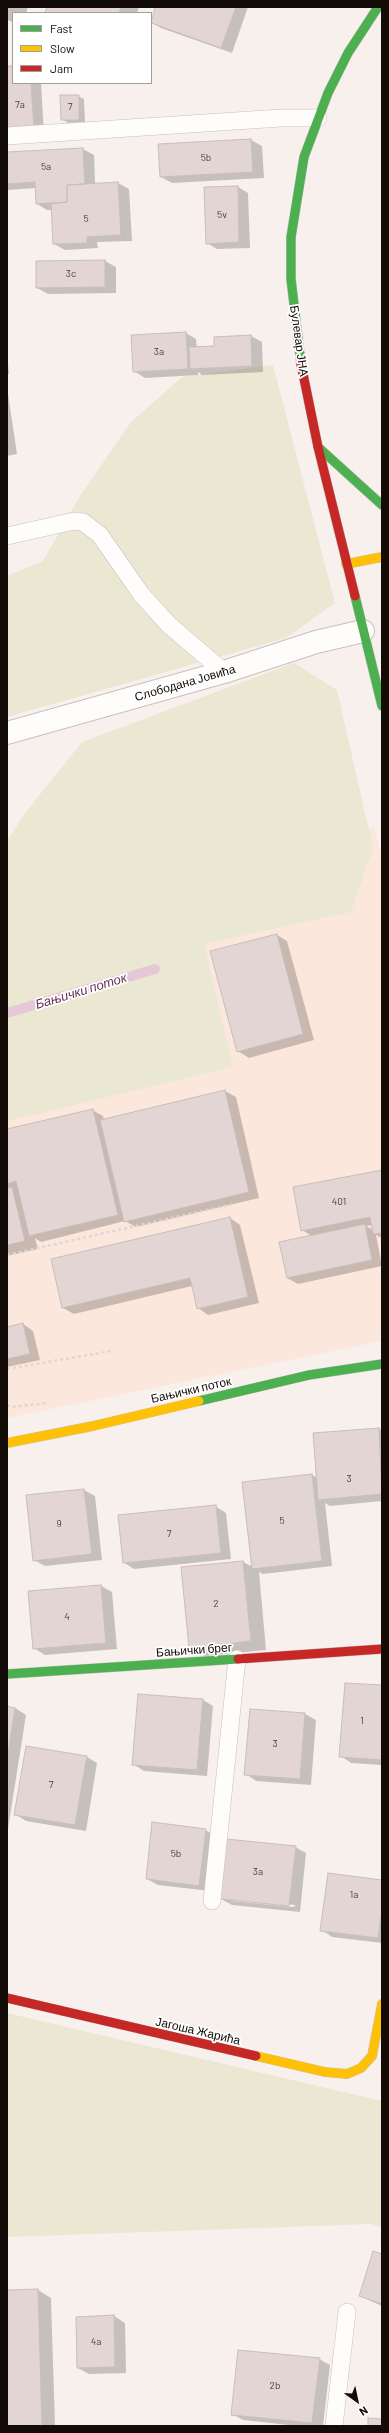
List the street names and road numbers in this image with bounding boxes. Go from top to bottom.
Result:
street label: Булевар ЈНА [287,305,311,377]
street label: Слободана Јовића [133,662,237,704]
street label: Бањички поток [150,1374,232,1406]
street label: Бањички брег [155,1640,233,1660]
street label: Јагоша Жарића [154,2014,242,2048]

